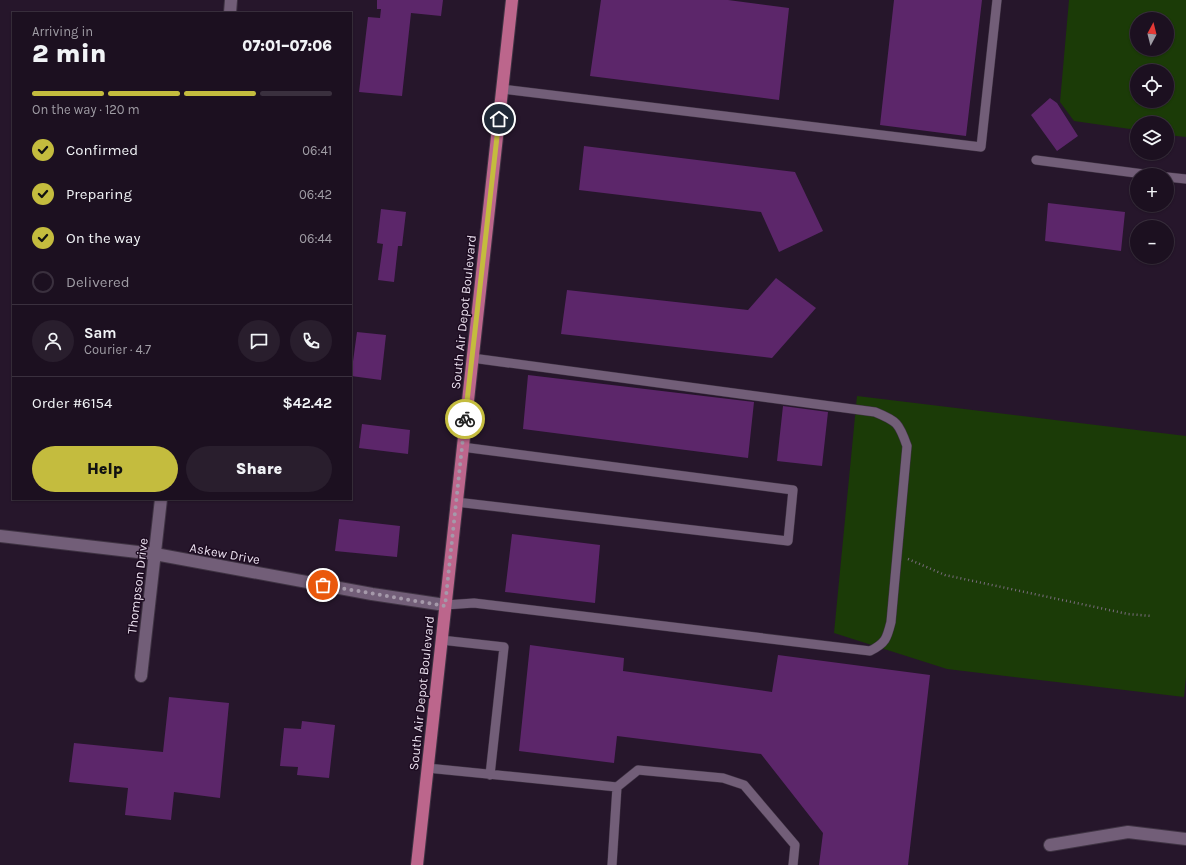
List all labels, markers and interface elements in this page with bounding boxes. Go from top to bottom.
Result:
north arrow [1130,12,1174,56]
map controls [1130,12,1174,264]
text: Arriving in [32,24,93,39]
text: 07:01–07:06 [242,37,332,55]
text: 2 min [32,38,107,69]
button: locate [1130,64,1174,108]
text: On the way · 120 m [32,102,140,117]
pin [482,102,516,136]
icon: home [488,108,510,130]
button: layers [1130,116,1174,160]
icon: check [32,139,54,161]
text: Confirmed [66,141,138,159]
text: 06:41 [302,143,332,158]
button: + [1130,168,1174,212]
icon: check [32,183,54,205]
text: Preparing [66,185,132,203]
text: 06:42 [299,187,332,202]
button: − [1130,220,1174,264]
icon: check [32,227,54,249]
text: On the way [66,229,140,247]
text: 06:44 [299,231,332,246]
street label: South Air Depot Boulevard [448,234,479,390]
text: Delivered [66,273,130,291]
button: person [32,320,74,362]
button: chat [238,320,280,362]
button: phone [290,320,332,362]
text: Sam [84,324,117,342]
text: Courier · 4.7 [84,342,151,357]
text: Order #6154 [32,394,112,412]
text: $42.42 [282,394,332,412]
courier [445,399,485,439]
icon: bike [454,408,476,430]
button: Help [32,446,178,492]
button: Share [186,446,332,492]
street label: Thompson Drive [124,537,151,635]
street label: Askew Drive [189,540,262,567]
pin [306,568,340,602]
icon: bag [312,574,334,596]
street label: South Air Depot Boulevard [406,615,437,771]

